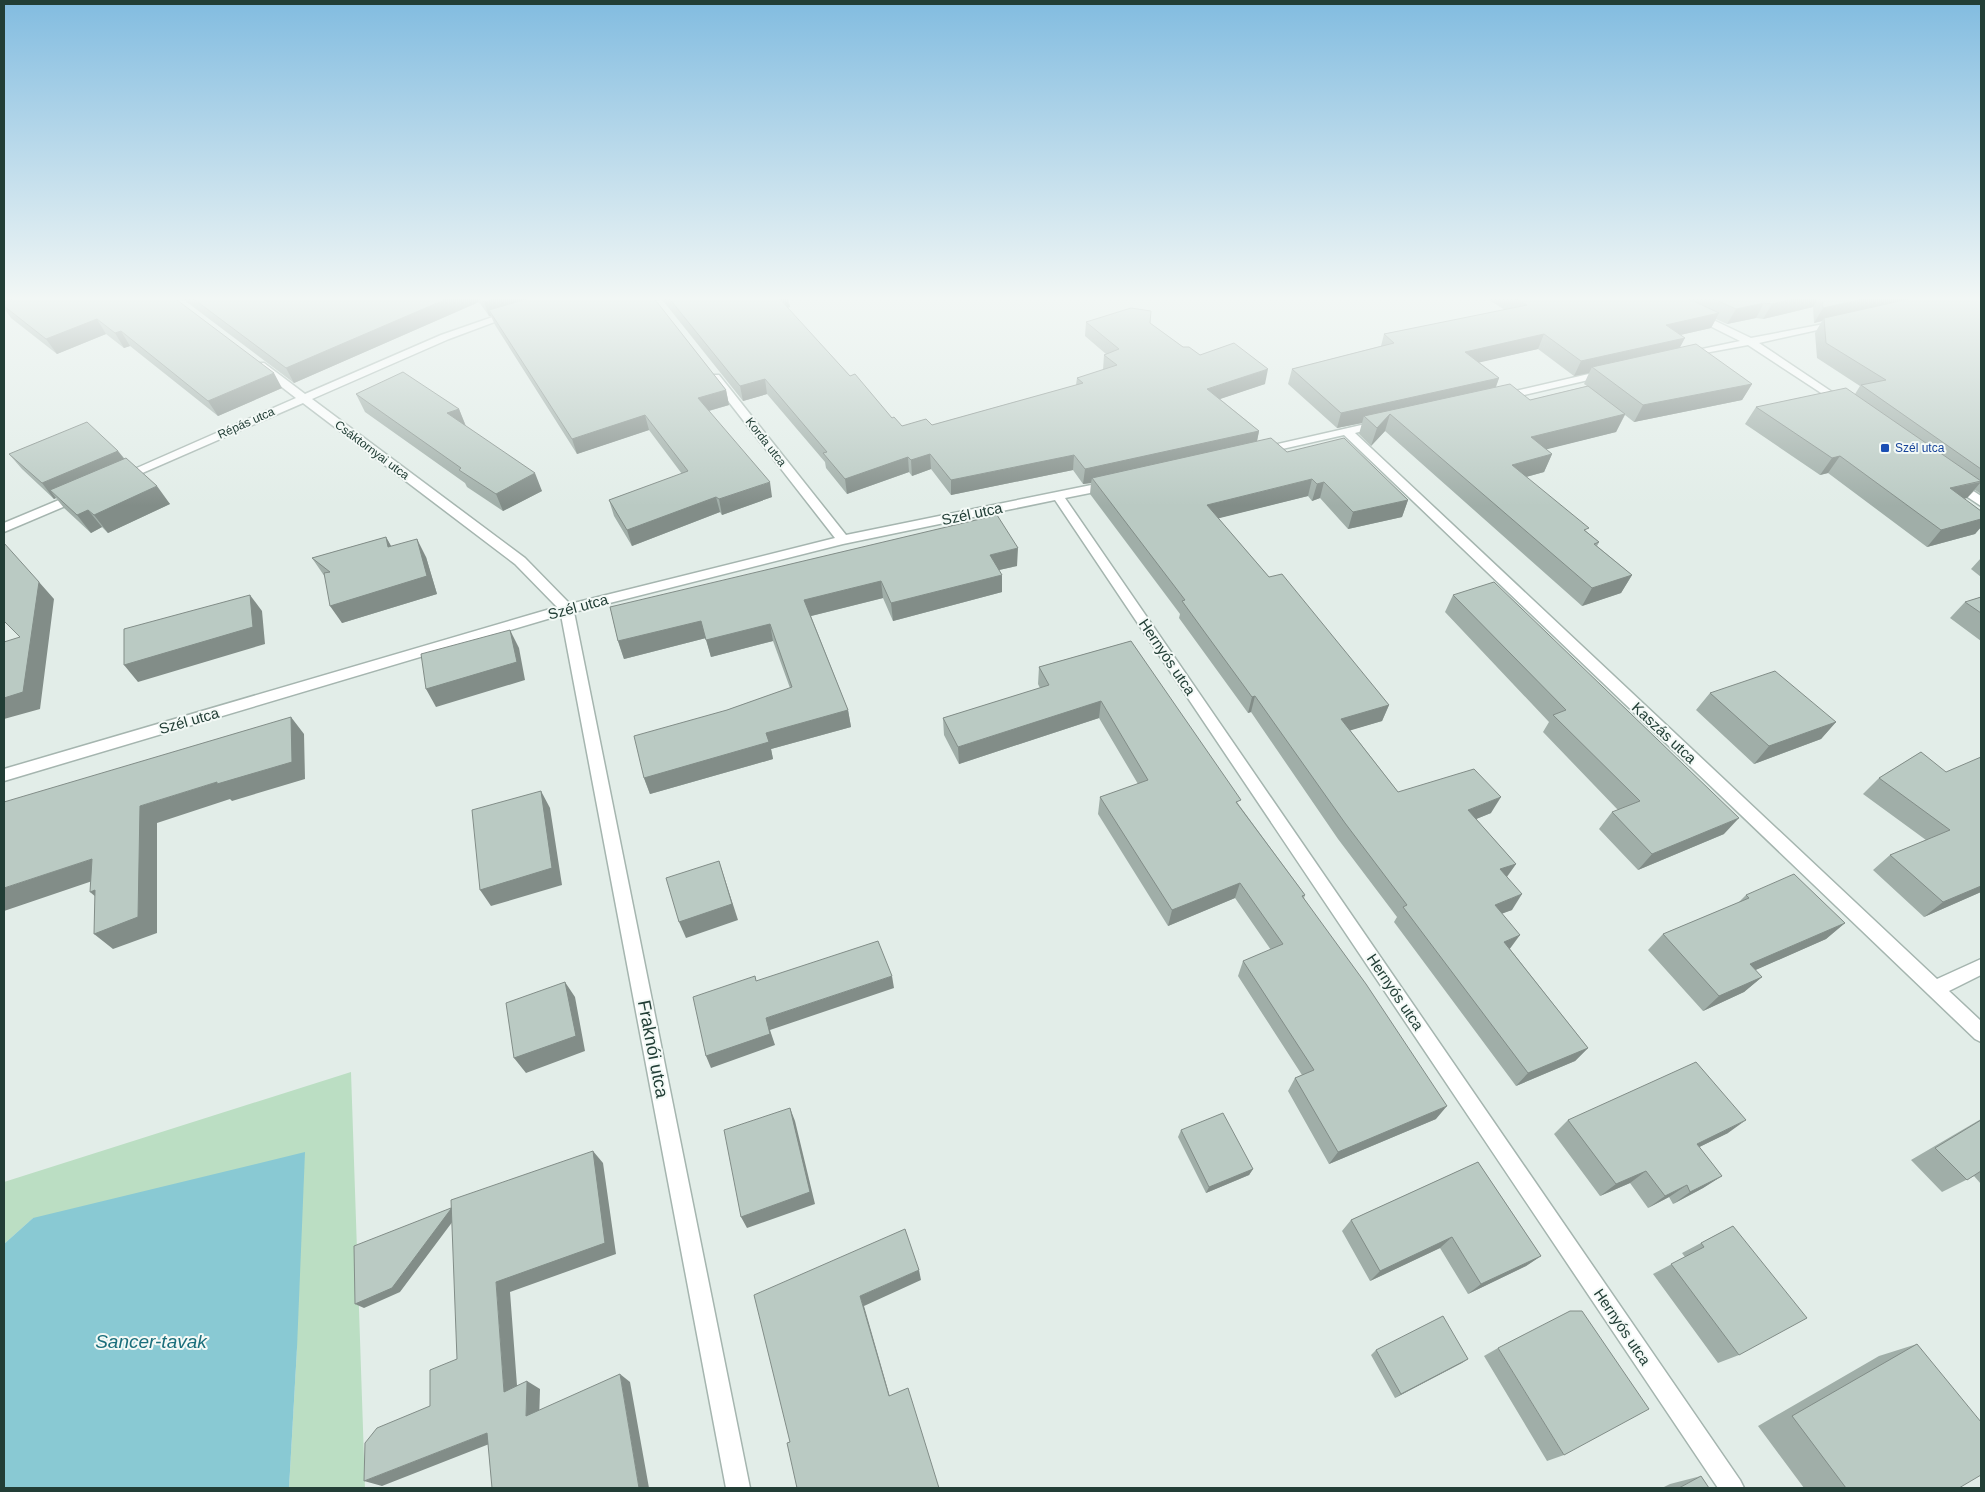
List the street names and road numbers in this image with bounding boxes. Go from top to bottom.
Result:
street label: Répás utca [215,404,277,442]
street label: Korda utca [743,415,790,469]
street label: Csáktornyai utca [332,418,412,483]
street label: Szél utca [940,499,1004,528]
street label: Szél utca [546,590,611,623]
street label: Hernyós utca [1136,615,1200,699]
street label: Kaszás utca [1629,699,1700,767]
street label: Szél utca [157,704,221,737]
street label: Hernyós utca [1364,950,1428,1034]
street label: Fraknói utca [634,998,672,1100]
street label: Hernyós utca [1591,1285,1655,1369]

